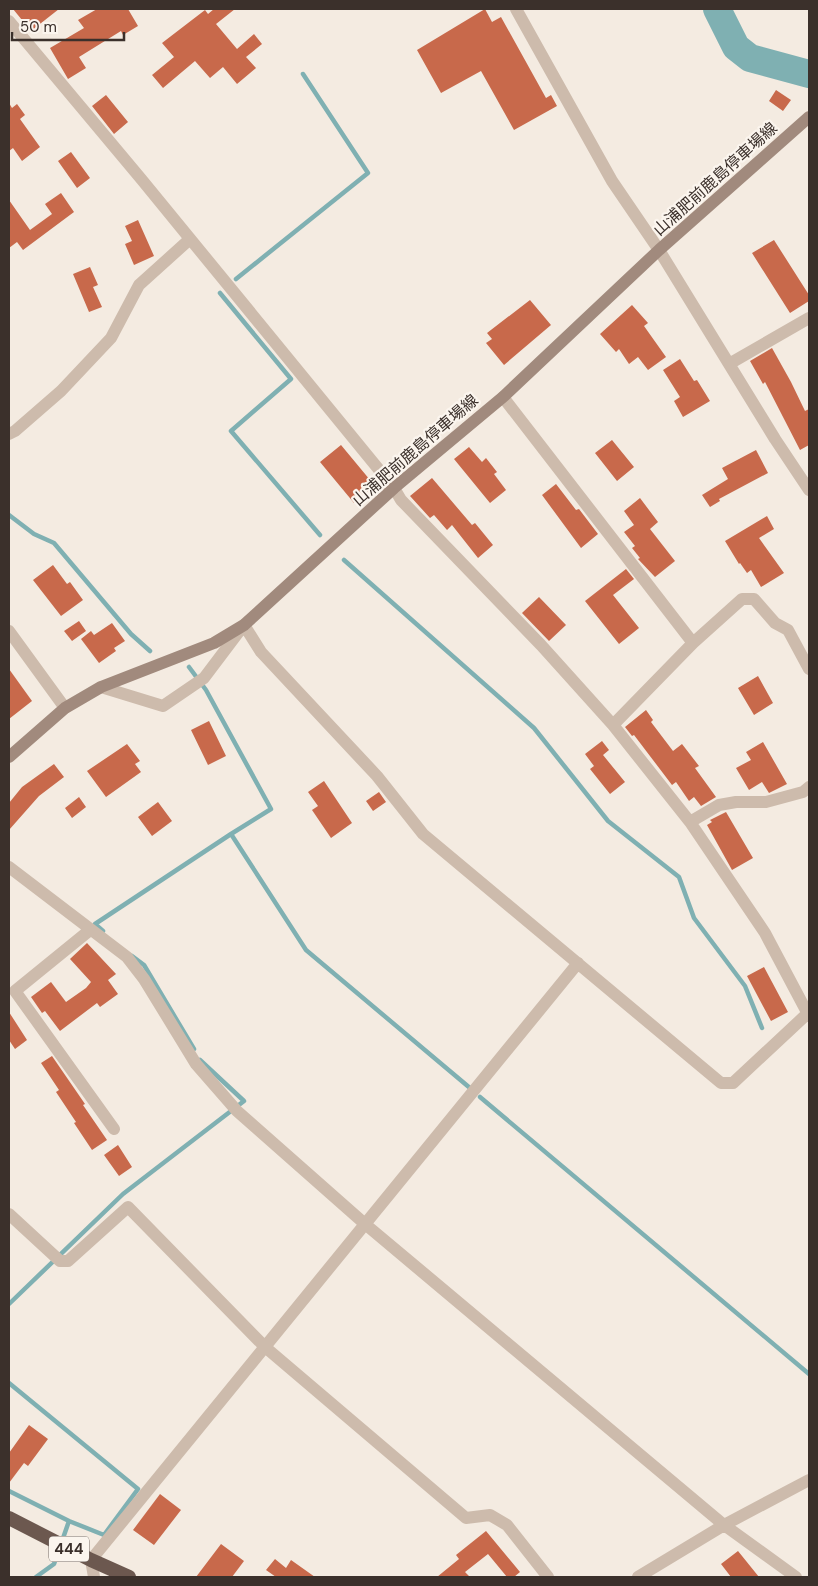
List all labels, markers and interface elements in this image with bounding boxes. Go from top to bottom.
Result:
scale bar [12,10,125,42]
text: 50 m [20,17,57,37]
street label: 山浦肥前鹿島停車場線 [649,118,781,240]
street label: 山浦肥前鹿島停車場線 [348,390,482,510]
road number: 444 [49,1536,89,1562]

